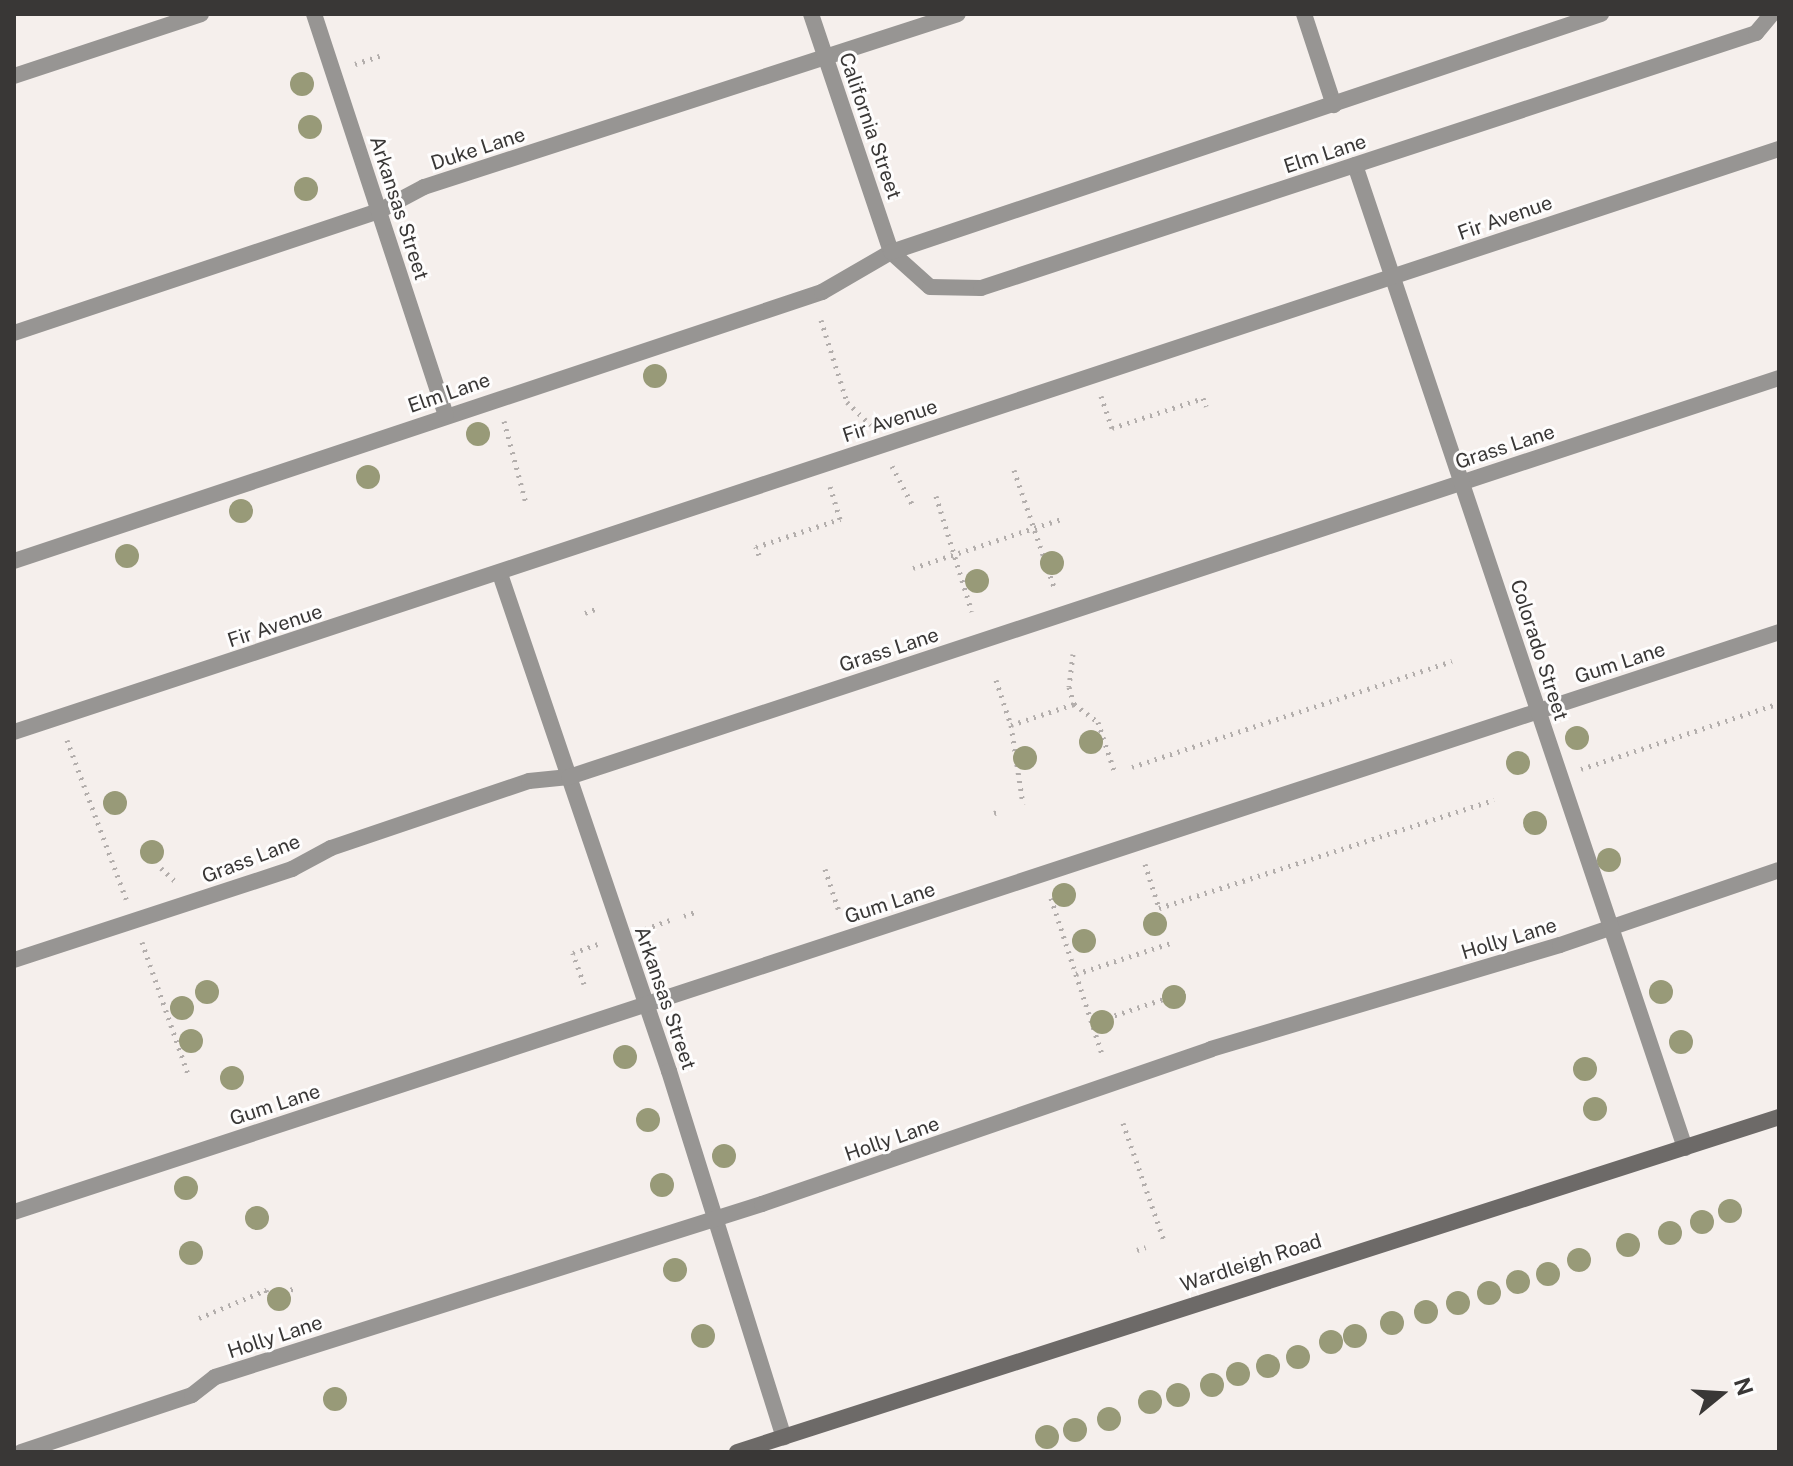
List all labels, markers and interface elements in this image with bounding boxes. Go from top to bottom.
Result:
street label: California Street [834,50,906,202]
street label: Duke Lane [428,122,528,176]
street label: Elm Lane [1281,129,1369,179]
street label: Arkansas Street [364,133,434,283]
street label: Fir Avenue [1455,191,1555,245]
street label: Elm Lane [405,368,493,418]
street label: Fir Avenue [840,394,940,448]
street label: Grass Lane [1452,420,1558,474]
street label: Colorado Street [1505,576,1573,724]
street label: Fir Avenue [225,599,325,653]
street label: Grass Lane [836,623,942,677]
street label: Gum Lane [1572,637,1668,689]
street label: Grass Lane [198,829,304,889]
street label: Gum Lane [842,877,938,929]
street label: Holly Lane [1458,913,1560,965]
street label: Arkansas Street [629,923,701,1073]
street label: Gum Lane [227,1079,323,1131]
street label: Holly Lane [841,1112,943,1166]
street label: Wardleigh Road [1177,1229,1325,1297]
street label: Holly Lane [224,1310,326,1364]
north arrow [1681,1354,1761,1434]
text: N [1729,1374,1759,1399]

